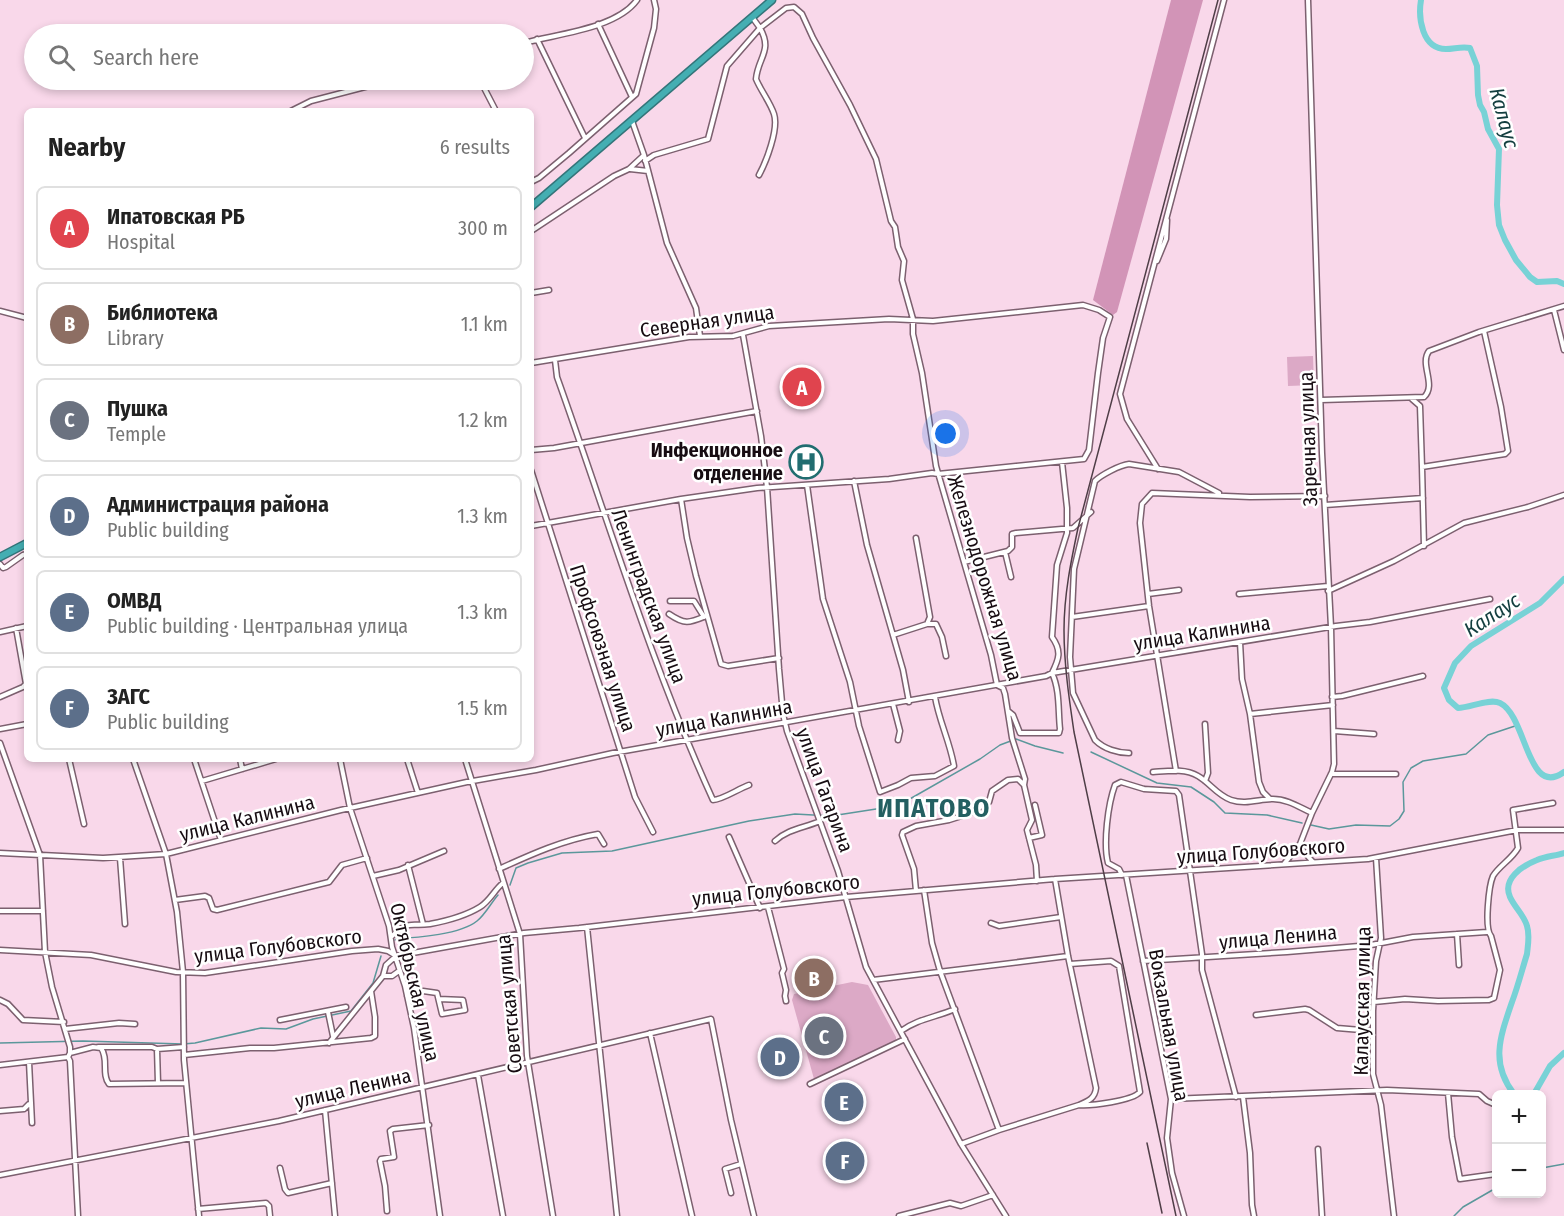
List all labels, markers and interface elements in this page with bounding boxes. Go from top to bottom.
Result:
search box [24,24,534,90]
icon: search [45,41,78,74]
text: Search here [93,44,199,71]
water label: Калаус [1483,85,1525,152]
text: Nearby [48,132,125,163]
text: 6 results [440,135,510,159]
text: Ипатовская РБ [107,203,245,230]
text: A [64,216,75,240]
text: 300 m [458,216,508,240]
text: Hospital [107,230,175,254]
text: Библиотека [107,299,218,326]
street label: Северная улица [638,300,776,342]
text: B [64,312,75,336]
text: 1.1 km [461,312,508,336]
text: Library [107,326,164,350]
pin: A [782,364,822,410]
street label: Заречная улица [1294,371,1322,507]
text: Пушка [107,395,168,422]
text: C [64,408,75,432]
text: 1.2 km [458,408,508,432]
your location [931,419,960,448]
text: Temple [107,422,166,446]
place label: Инфекционное отделение [651,438,783,485]
hospital icon: Инфекционное отделение [788,444,824,480]
street label: Железнодорожная улица [942,473,1028,683]
text: Администрация района [107,491,329,518]
text: D [64,504,75,528]
text: 1.3 km [457,504,508,528]
street label: Ленинградская улица [606,505,692,687]
text: Public building [107,518,229,542]
street label: Профсоюзная улица [565,561,641,735]
text: ОМВД [107,587,162,614]
water label: Калаус [1459,587,1526,643]
text: E [65,600,74,624]
text: 1.3 km [457,600,508,624]
street label: улица Калинина [1132,610,1272,656]
text: Public building · Центральная улица [107,614,408,638]
text: ЗАГС [107,683,150,710]
street label: улица Калинина [654,694,794,742]
text: F [65,696,74,720]
text: 1.5 km [457,696,508,720]
text: Public building [107,710,229,734]
street label: улица Гагарина [791,725,859,855]
street label: улица Калинина [177,790,317,846]
district label: ИПАТОВО [877,793,991,824]
street label: улица Голубовского [1176,833,1346,869]
street label: улица Голубовского [691,869,861,911]
street label: Октябрьская улица [385,900,445,1064]
street label: улица Ленина [1218,920,1338,954]
street label: улица Голубовского [193,924,363,968]
street label: Калаусская улица [1349,926,1375,1076]
street label: Советская улица [491,933,527,1075]
street label: Вокзальная улица [1144,947,1194,1103]
pin: B [794,956,834,1000]
pin: C [804,1014,844,1058]
pin: D [760,1034,800,1080]
street label: улица Ленина [293,1063,413,1113]
pin: E [824,1080,864,1124]
map controls [1492,1090,1546,1198]
button: + [1492,1090,1546,1144]
pin: F [826,1138,864,1184]
button: − [1492,1144,1546,1198]

